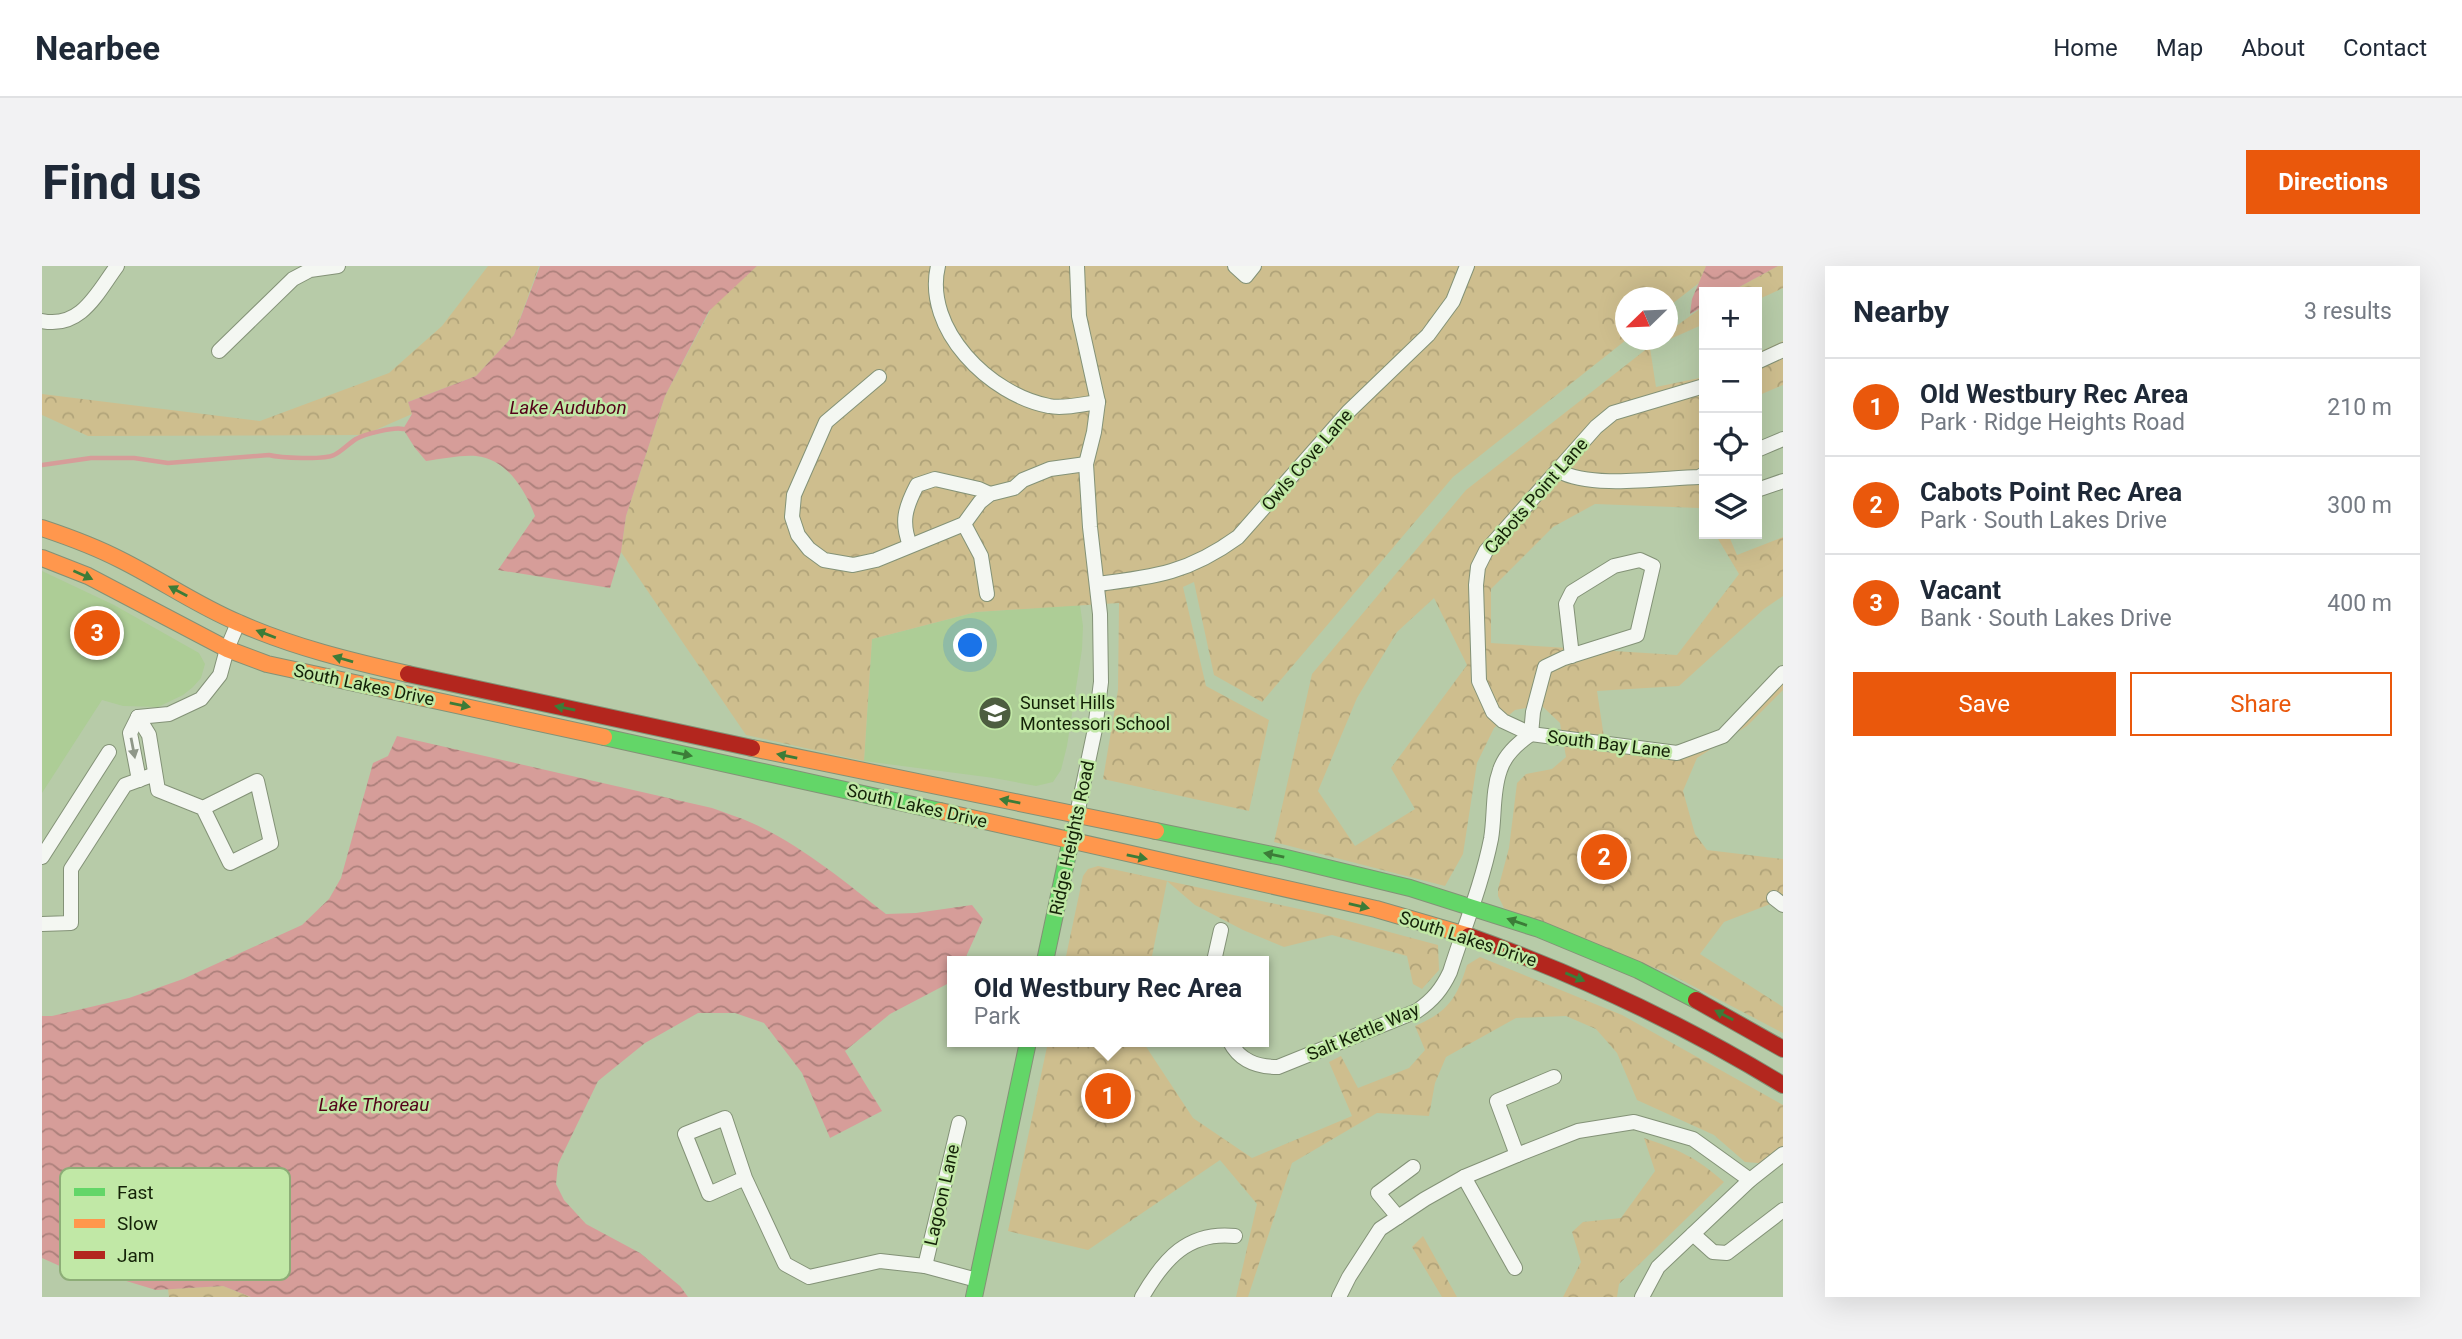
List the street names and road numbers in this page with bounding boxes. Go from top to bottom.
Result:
street label: Owls Cove Lane [1257,405,1356,515]
street label: Cabots Point Lane [1480,433,1592,558]
street label: South Lakes Drive [292,659,436,710]
street label: South Bay Lane [1546,726,1672,761]
street label: Ridge Heights Road [1045,759,1098,917]
street label: South Lakes Drive [845,779,989,832]
street label: South Lakes Drive [1397,906,1540,971]
street label: Salt Kettle Way [1304,998,1423,1065]
street label: Lagoon Lane [920,1142,963,1248]

